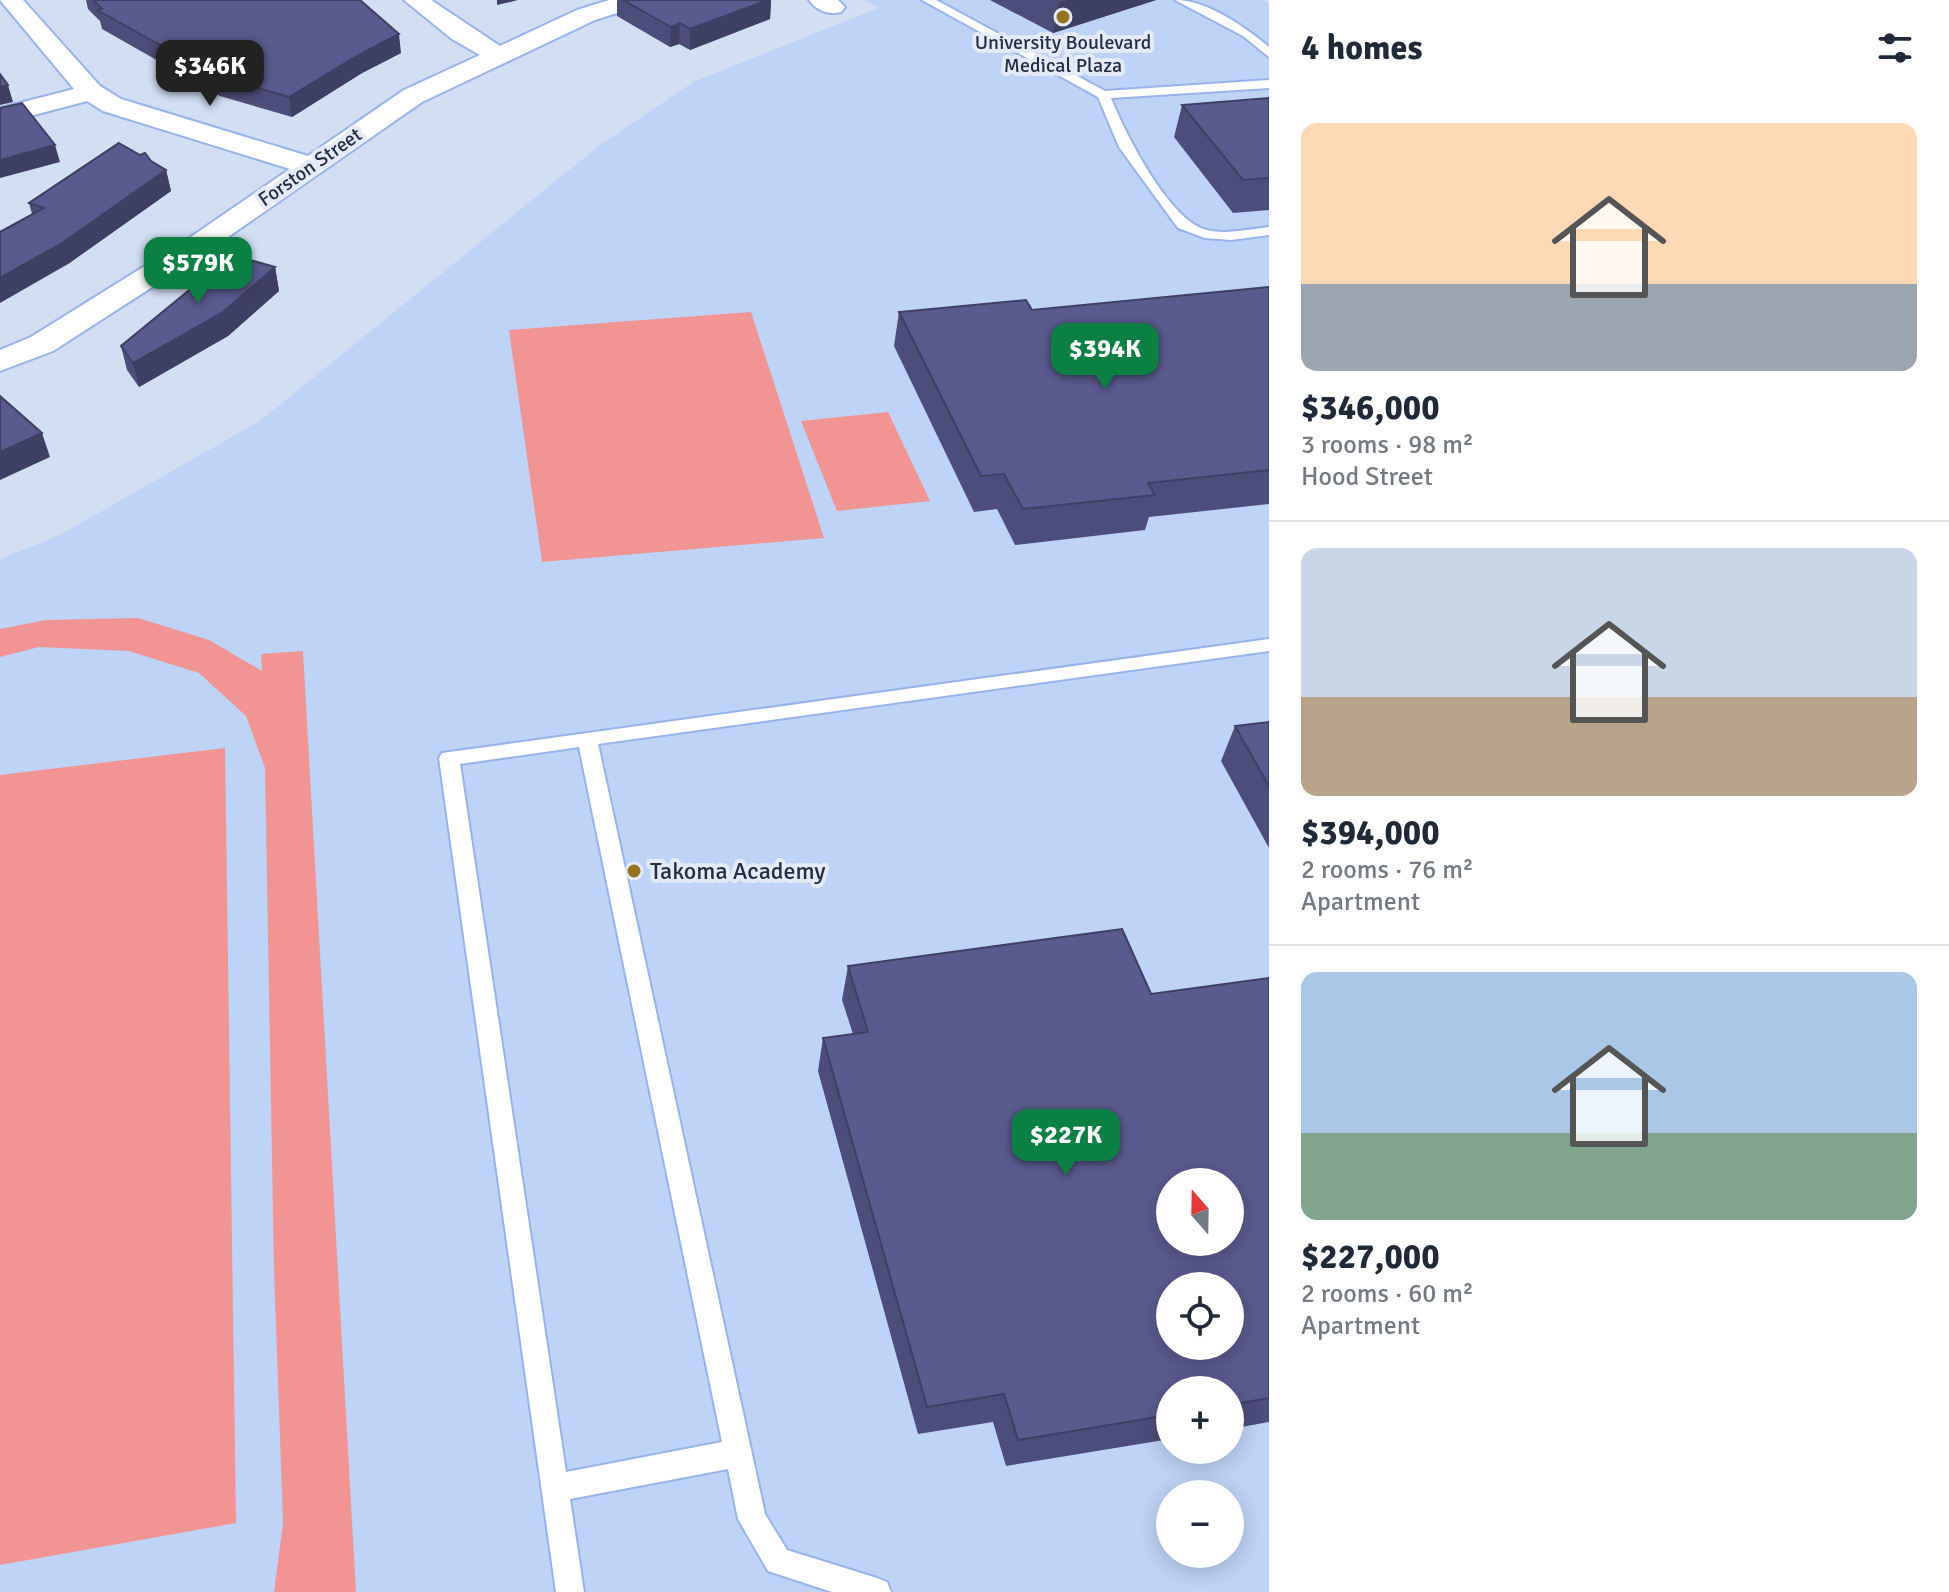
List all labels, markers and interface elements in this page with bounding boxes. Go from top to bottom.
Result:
marker: University Boulevard Medical Plaza [1054,8,1072,26]
icon: filters [1873,26,1917,70]
text: 4 homes [1301,27,1422,69]
place label: University Boulevard Medical Plaza [975,30,1151,78]
pin: $346K [154,40,266,108]
text: $346K [174,50,246,82]
street label: Forston Street [253,122,367,212]
icon: home [1537,175,1681,319]
pin: $579K [142,237,254,305]
text: $579K [162,247,234,279]
pin: $394K [1049,323,1161,391]
text: $394K [1069,333,1141,365]
text: $346,000 [1301,387,1440,429]
text: 3 rooms · 98 m² [1301,429,1474,461]
text: Hood Street [1301,461,1433,493]
icon: home [1537,600,1681,744]
text: $394,000 [1301,812,1440,854]
text: 2 rooms · 76 m² [1301,854,1474,886]
place label: Takoma Academy [650,856,825,886]
marker: Takoma Academy [625,862,643,880]
text: Apartment [1301,886,1420,918]
icon: home [1537,1024,1681,1168]
pin: $227K [1010,1109,1122,1177]
text: $227K [1030,1119,1102,1151]
north arrow [1156,1168,1244,1256]
map controls [1156,1168,1244,1568]
text: $227,000 [1301,1236,1440,1278]
button: locate [1156,1272,1244,1360]
text: 2 rooms · 60 m² [1301,1278,1474,1310]
text: Apartment [1301,1310,1420,1342]
button: + [1156,1376,1244,1464]
button: − [1156,1480,1244,1568]

